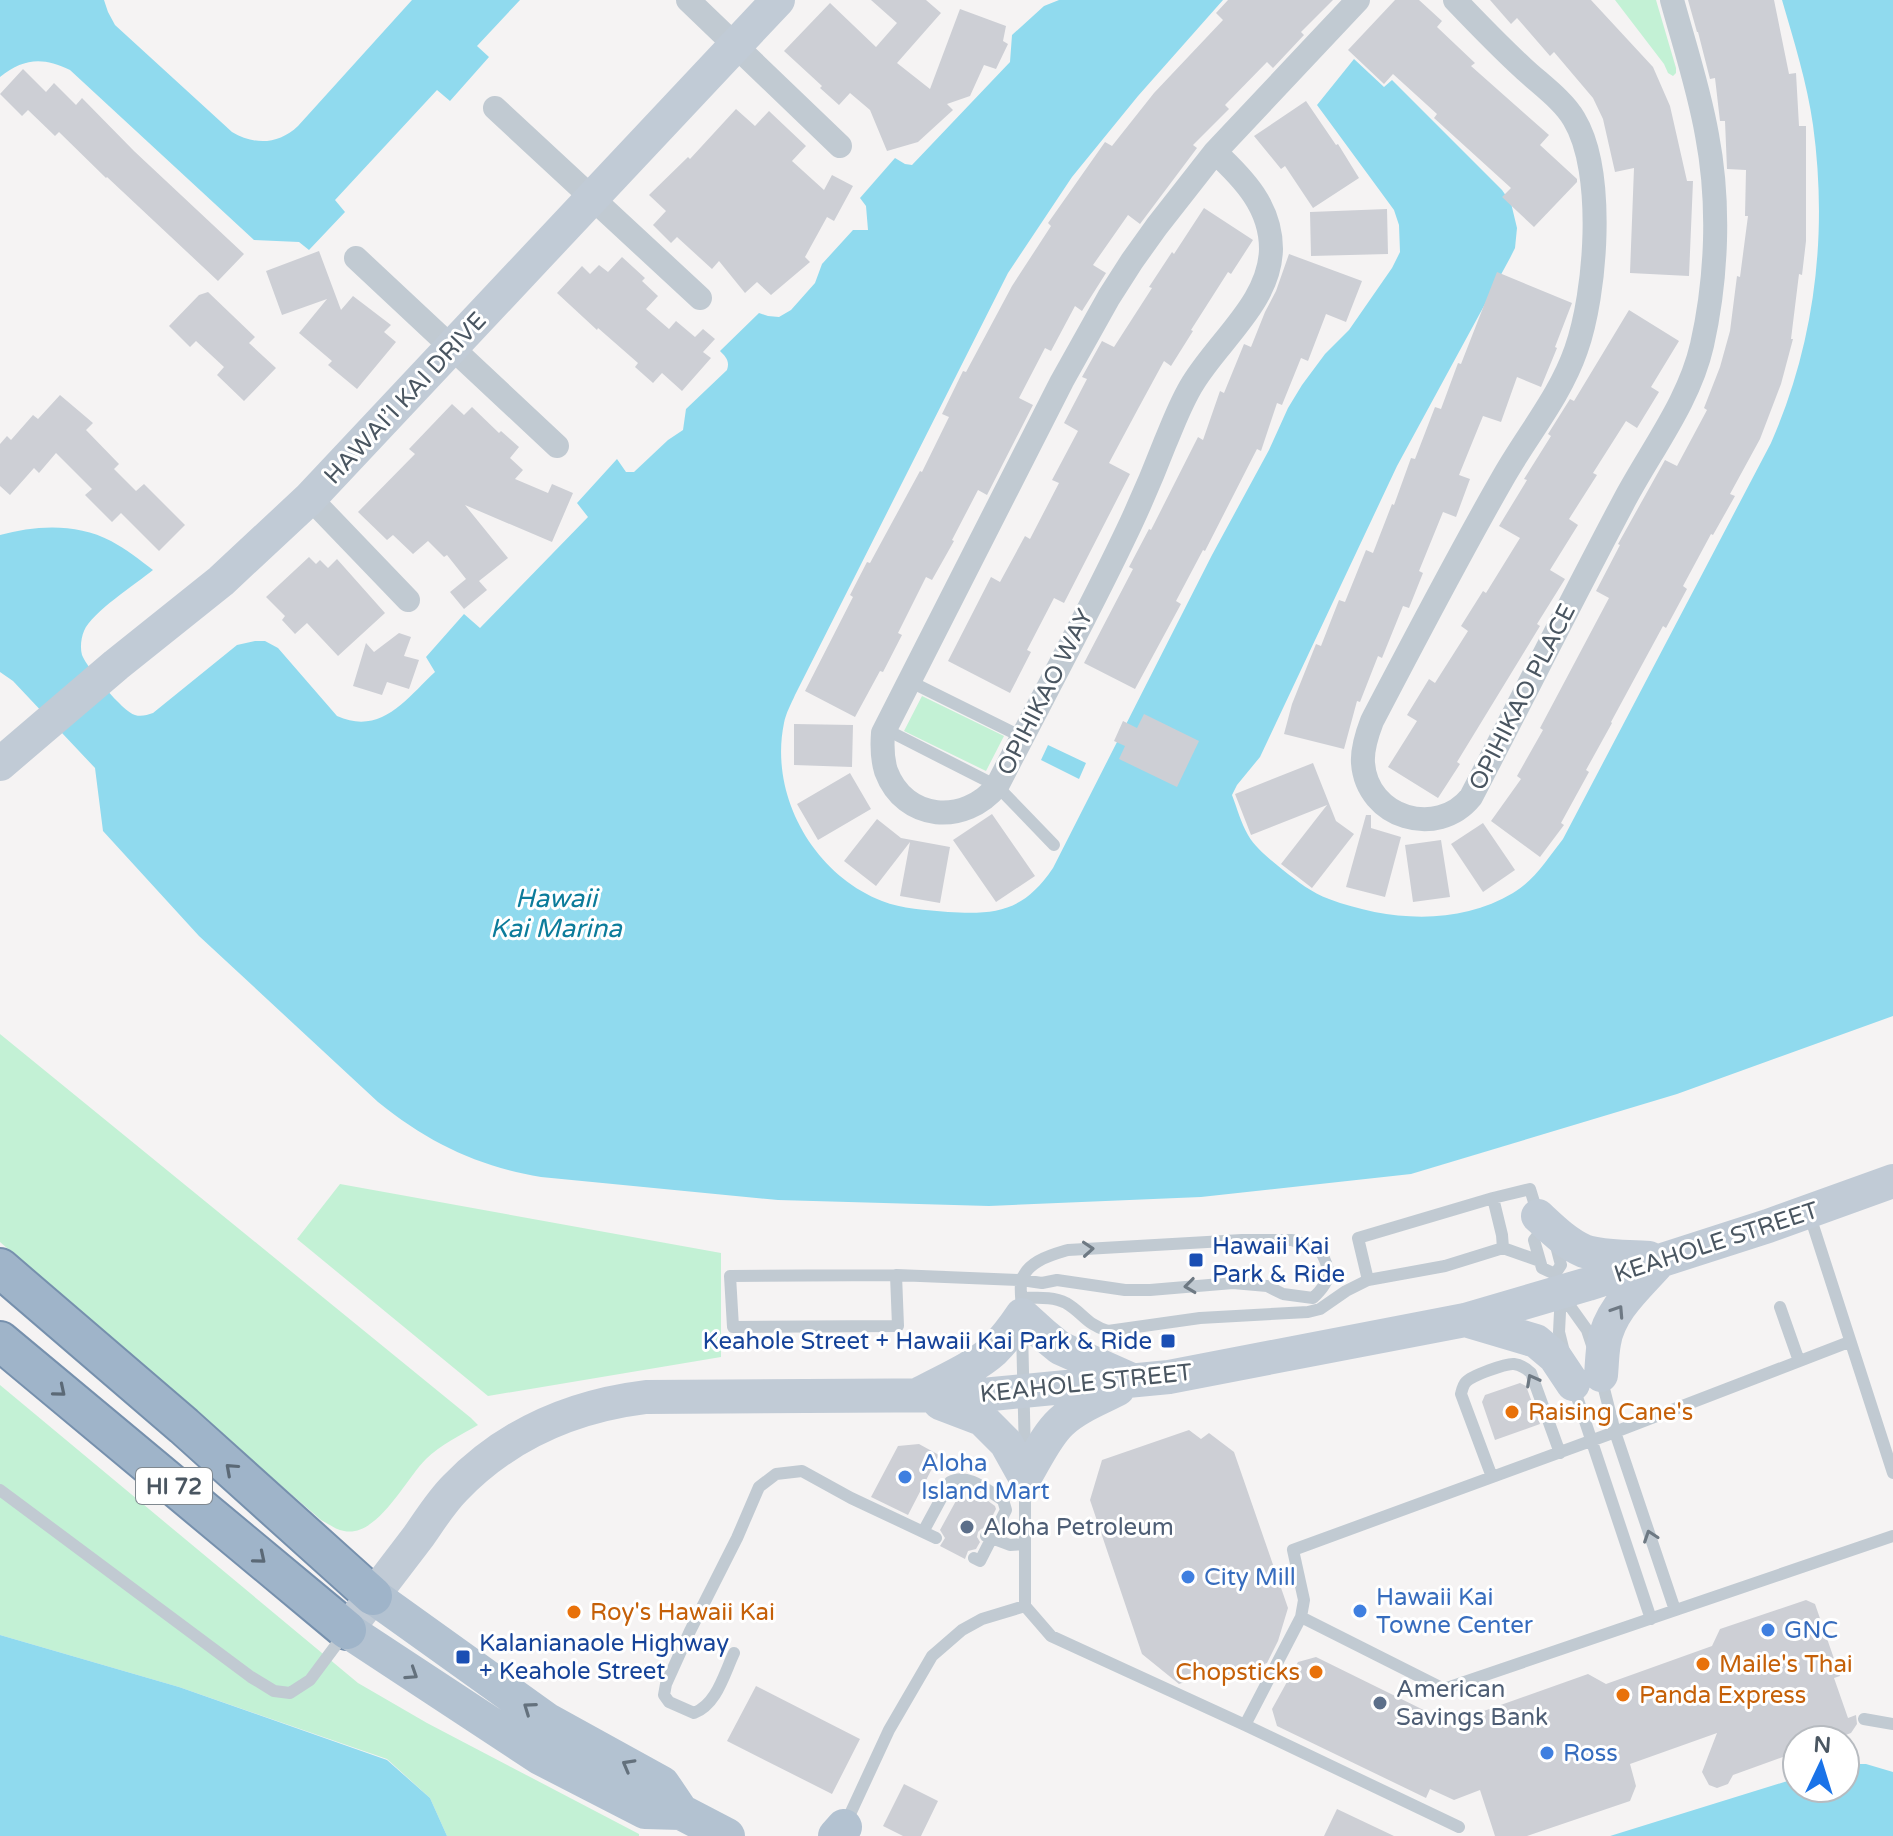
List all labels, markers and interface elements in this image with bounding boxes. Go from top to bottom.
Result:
street label: HAWAI’I KAI DRIVE [318,306,492,490]
street label: OPIHIKAO PLACE [1463,599,1582,795]
street label: OPIHIKAO WAY [991,604,1100,780]
water label: Hawaii Kai Marina [490,883,623,944]
street label: KEAHOLE STREET [1610,1196,1822,1289]
place label: Hawaii Kai Park & Ride [1212,1232,1345,1289]
one-way arrow [1082,1241,1095,1258]
marker: Hawaii Kai Park & Ride [1187,1251,1205,1269]
one-way arrow [1184,1277,1197,1294]
one-way arrow [1609,1306,1624,1320]
place label: Keahole Street + Hawaii Kai Park & Ride [702,1327,1152,1356]
marker: Keahole Street + Hawaii Kai Park & Ride [1159,1332,1177,1350]
street label: KEAHOLE STREET [979,1358,1194,1409]
one-way arrow [1526,1374,1541,1388]
one-way arrow [51,1381,65,1396]
place label: Raising Cane's [1528,1398,1693,1427]
marker: Raising Cane's [1503,1403,1521,1421]
place label: Aloha Island Mart [921,1449,1050,1506]
one-way arrow [226,1464,241,1479]
road number: HI 72 [136,1468,212,1504]
marker: Aloha Island Mart [896,1468,914,1486]
place label: Aloha Petroleum [983,1513,1174,1542]
marker: Aloha Petroleum [958,1518,976,1536]
one-way arrow [1644,1530,1660,1544]
one-way arrow [251,1548,266,1562]
place label: City Mill [1204,1563,1296,1592]
marker: City Mill [1179,1568,1197,1586]
place label: Hawaii Kai Towne Center [1376,1583,1534,1640]
place label: Roy's Hawaii Kai [590,1598,775,1627]
marker: Hawaii Kai Towne Center [1351,1602,1369,1620]
marker: Roy's Hawaii Kai [565,1603,583,1621]
place label: GNC [1784,1616,1838,1645]
marker: GNC [1759,1621,1777,1639]
place label: Kalanianaole Highway + Keahole Street [479,1629,729,1686]
marker: Kalanianaole Highway + Keahole Street [454,1648,472,1666]
place label: Maile's Thai [1719,1650,1853,1679]
marker: Maile's Thai [1694,1655,1712,1673]
place label: Chopsticks [1175,1658,1300,1687]
marker: Chopsticks [1307,1663,1325,1681]
one-way arrow [403,1664,418,1679]
place label: American Savings Bank [1396,1675,1548,1732]
place label: Panda Express [1639,1681,1806,1710]
marker: Panda Express [1614,1686,1632,1704]
marker: American Savings Bank [1371,1694,1389,1712]
one-way arrow [523,1703,538,1718]
north arrow [1781,1724,1861,1804]
text: N [1813,1731,1832,1759]
place label: Ross [1563,1739,1618,1768]
marker: Ross [1538,1744,1556,1762]
one-way arrow [622,1759,636,1774]

